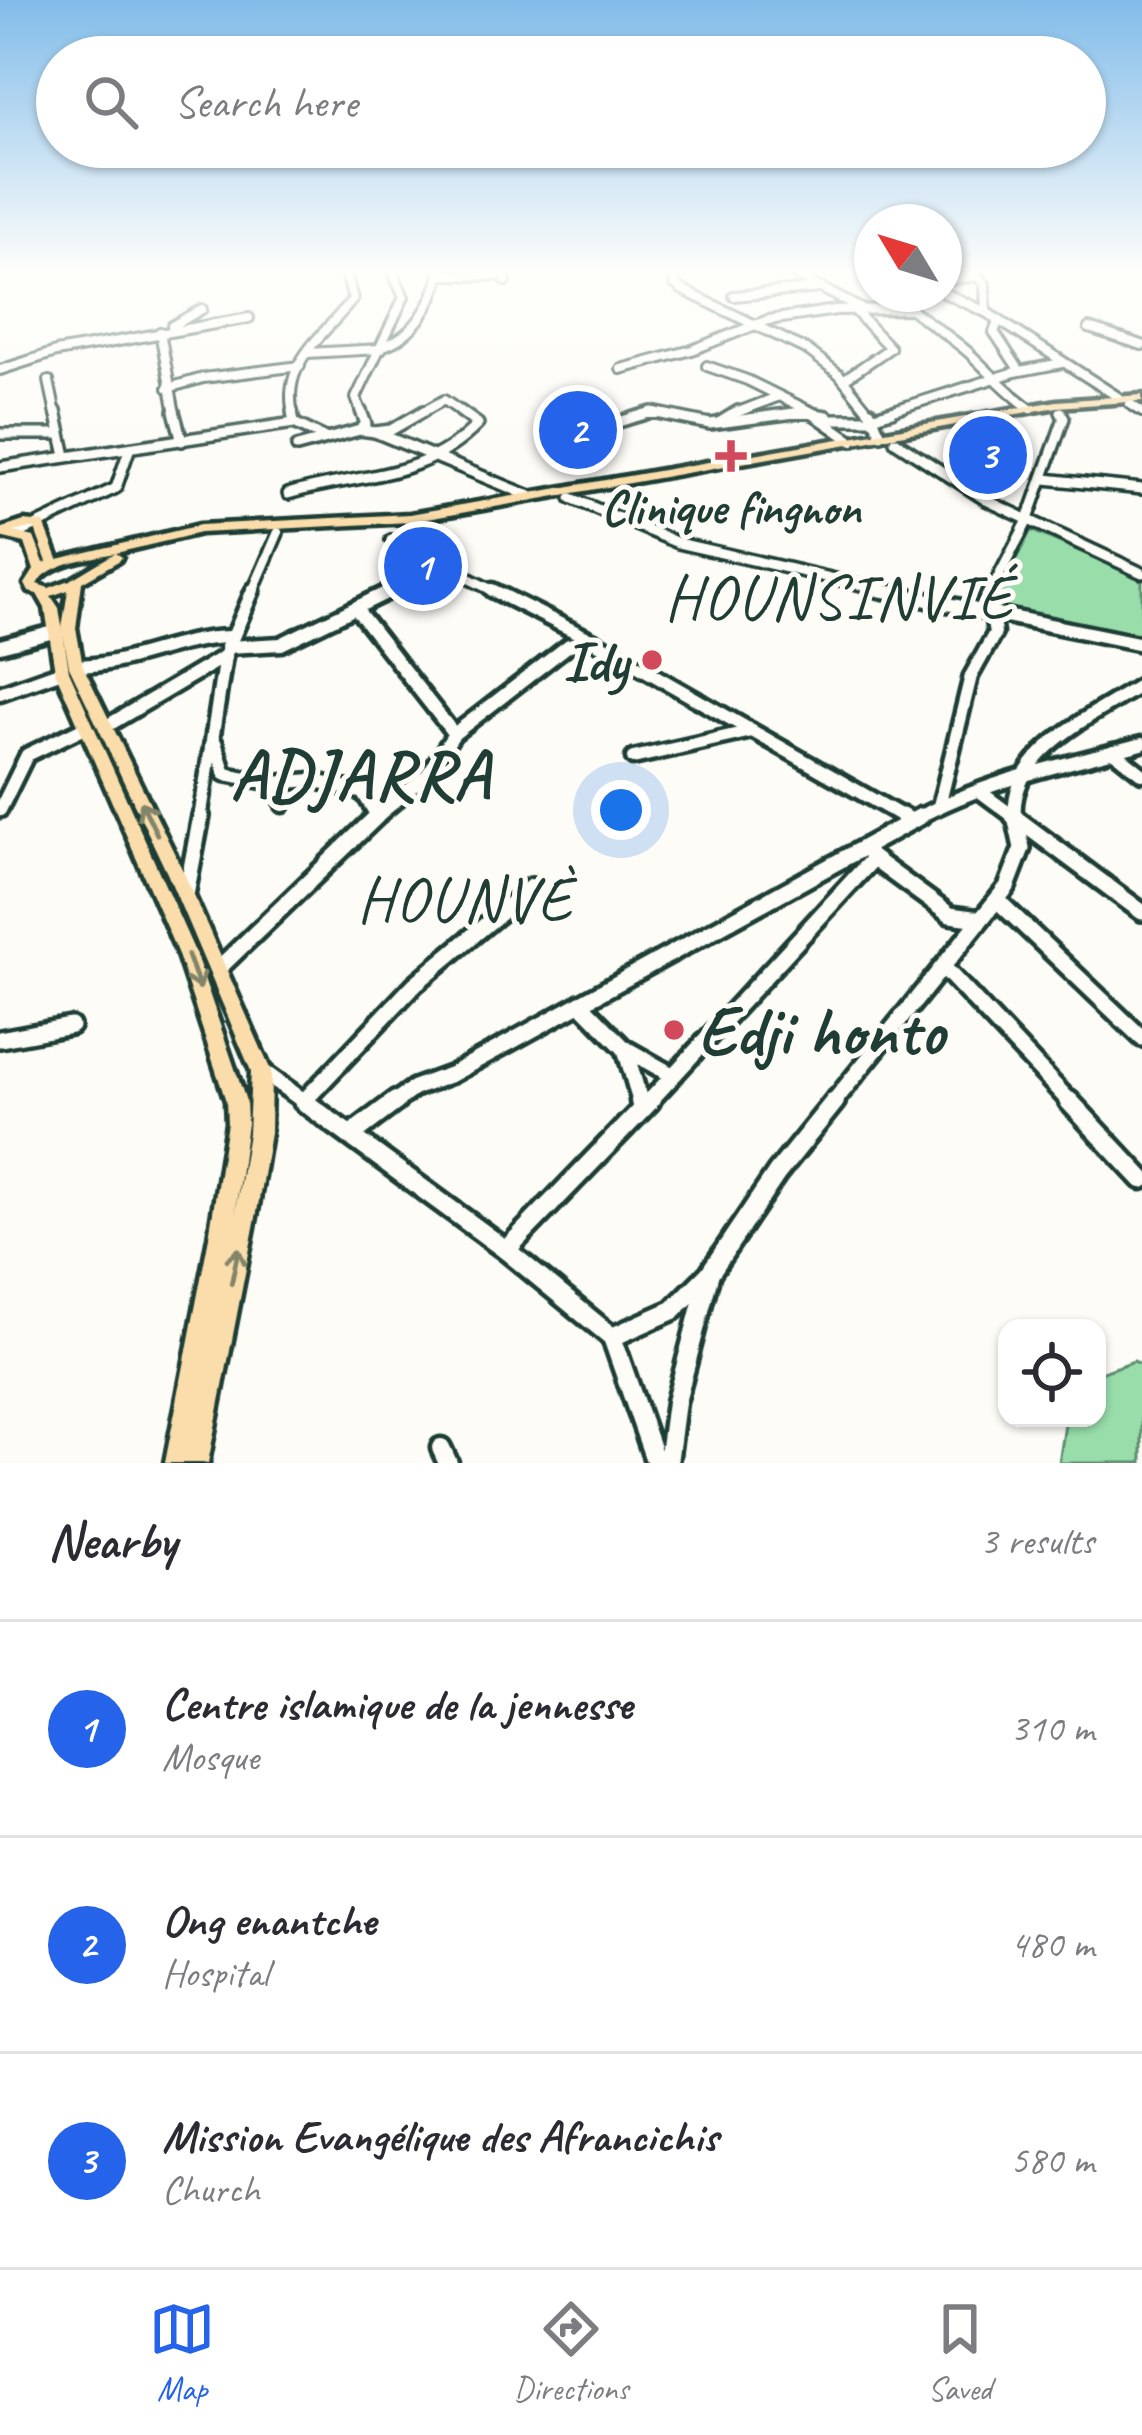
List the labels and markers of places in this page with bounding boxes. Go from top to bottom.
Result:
pin: 2 [539,385,617,475]
pin: 3 [949,410,1027,500]
marker: Clinique fingnon [715,440,747,472]
place label: Clinique fingnon [601,478,862,538]
pin: 1 [384,521,462,611]
place label: Idy [563,625,633,697]
marker: Idy [639,647,665,673]
place label: Edji honto [698,988,948,1075]
marker: Edji honto [661,1017,687,1043]

